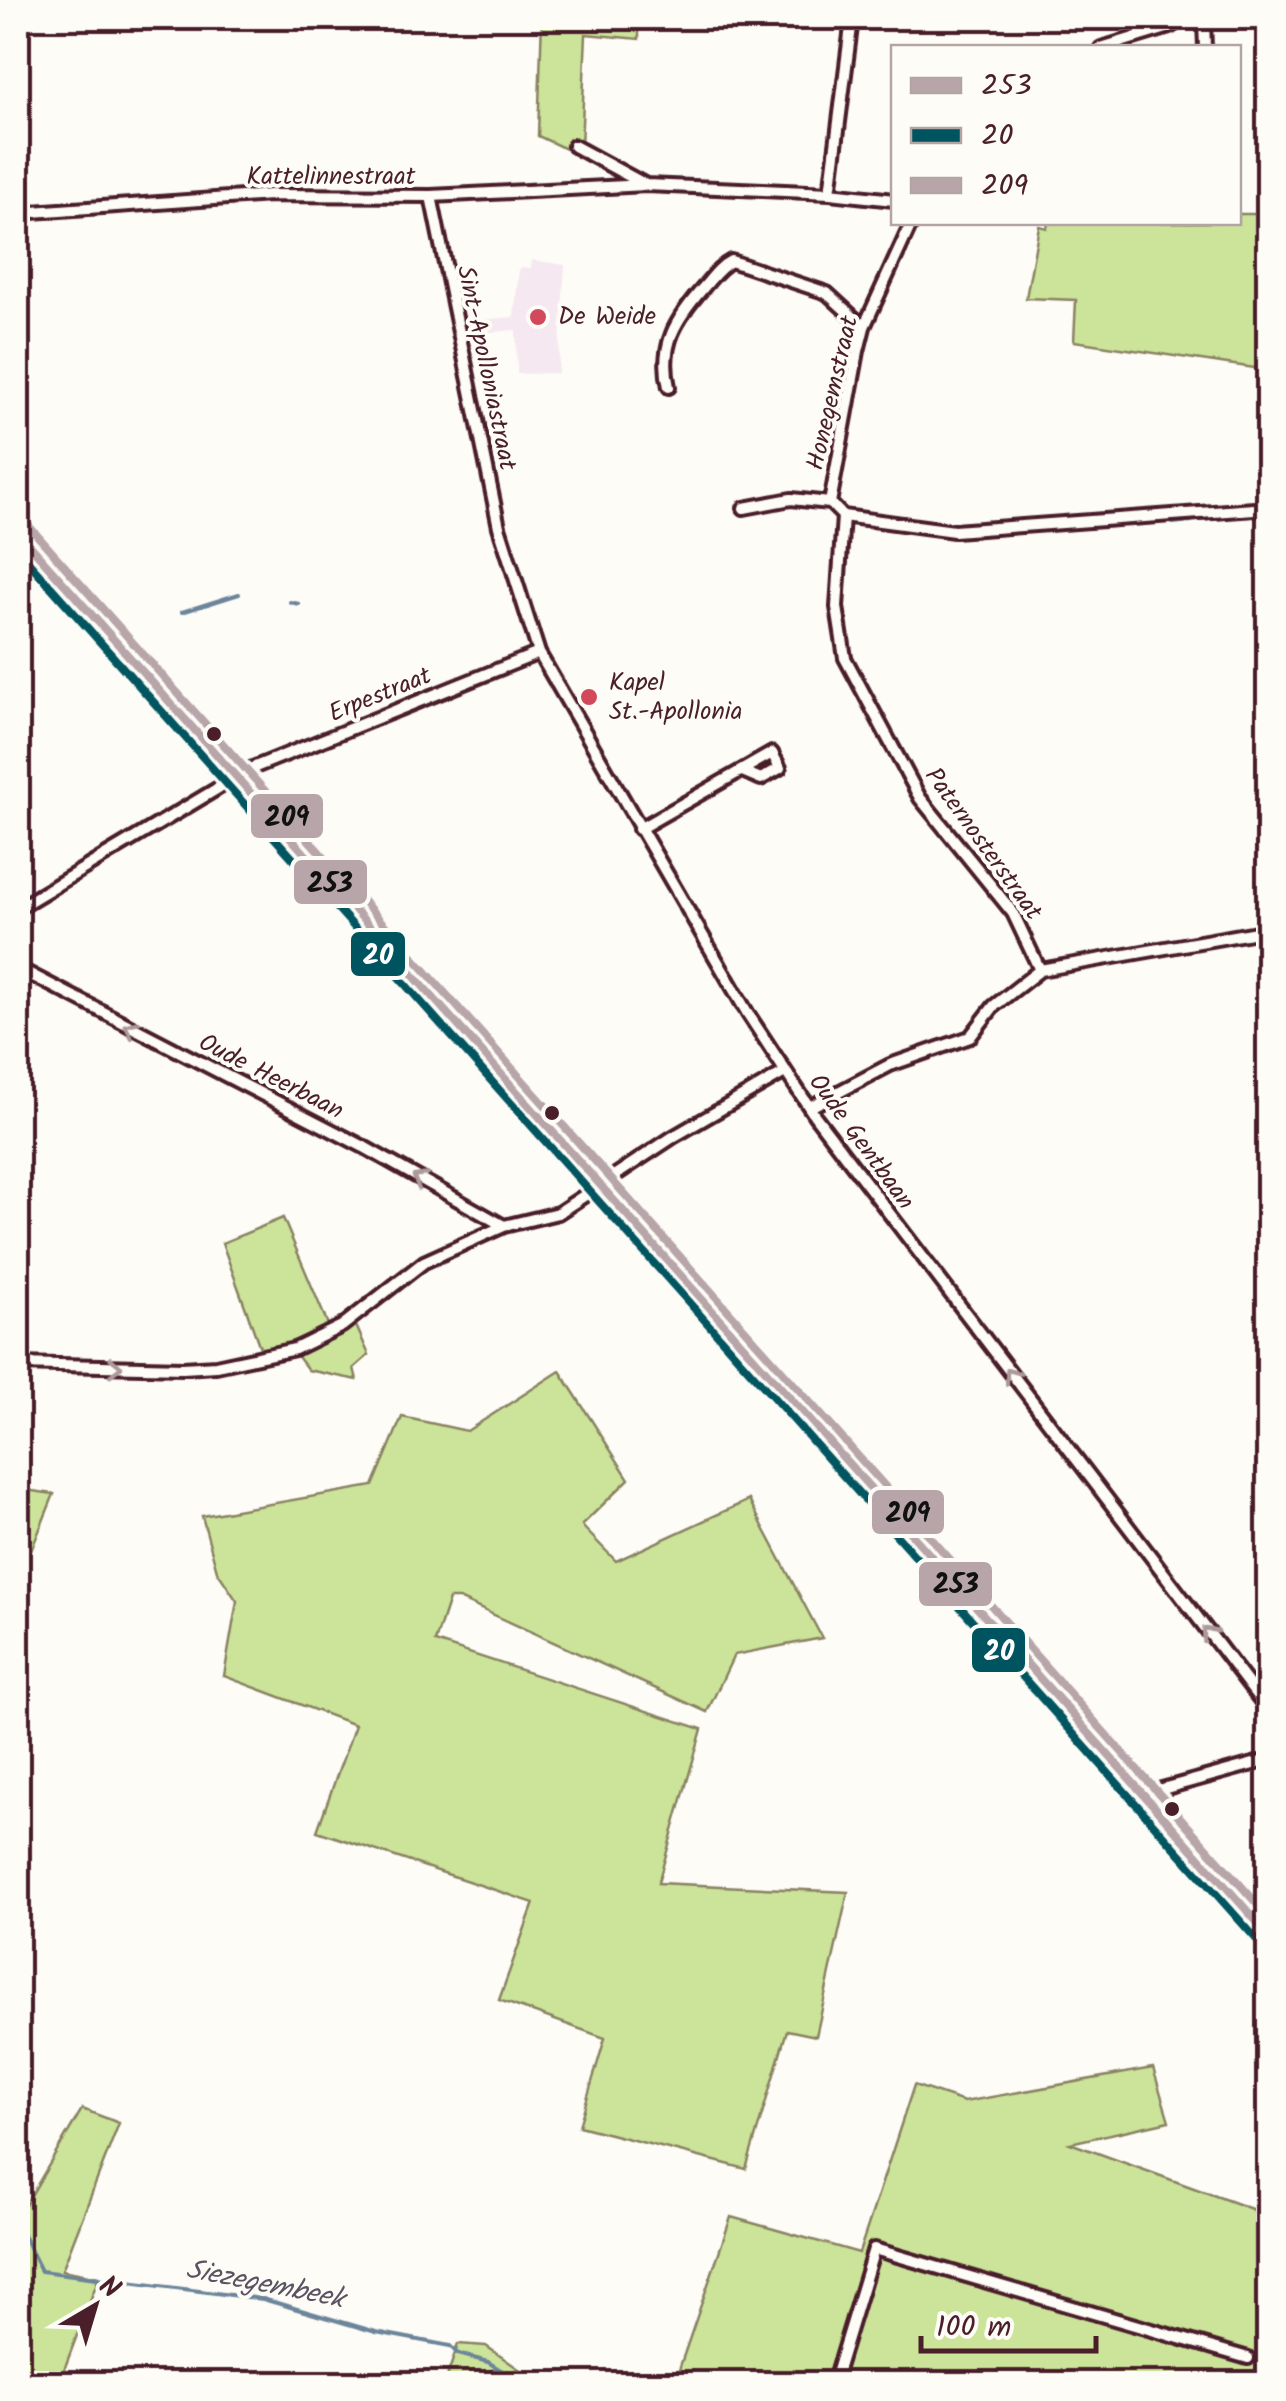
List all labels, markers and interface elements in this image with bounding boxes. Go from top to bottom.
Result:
legend [891,45,1241,225]
text: 253 [981,63,1032,111]
text: 20 [981,113,1013,161]
street label: Kattelinnestraat [247,157,416,197]
text: 209 [981,163,1028,211]
street label: Sint-Apolloniastraat [445,262,527,474]
place label: De Weide [558,297,656,337]
marker: De Weide [527,306,549,328]
street label: Honegemstraat [796,312,870,474]
street label: Erpestraat [323,656,438,734]
place label: Kapel St.-Apollonia [609,663,742,732]
marker: Kapel St.-Apollonia [578,686,600,708]
unlabelled marker [204,724,224,744]
street label: Paternosterstraat [914,759,1052,929]
line badge: 209 [249,792,325,840]
text: 209 [265,796,309,841]
line badge: 253 [292,858,369,906]
text: 253 [307,862,353,907]
line badge: 20 [349,930,407,978]
text: 20 [363,934,394,979]
one-way arrow [123,1020,141,1040]
street label: Oude Heerbaan [191,1023,351,1131]
street label: Oude Gentbaan [798,1065,924,1219]
unlabelled marker [542,1103,562,1123]
one-way arrow [412,1172,430,1191]
one-way arrow [107,1357,123,1378]
one-way arrow [1006,1368,1023,1386]
line badge: 209 [870,1488,946,1536]
text: 209 [886,1492,930,1537]
line badge: 253 [917,1560,994,1608]
text: 253 [933,1563,979,1608]
line badge: 20 [970,1626,1027,1674]
one-way arrow [1202,1626,1220,1644]
text: 20 [984,1630,1015,1675]
unlabelled marker [1162,1799,1182,1819]
water label: Siezegembeek [182,2248,352,2323]
north arrow [45,2256,145,2356]
text: N [88,2265,130,2312]
scale bar [921,2291,1096,2353]
text: 100 m [936,2304,1011,2352]

